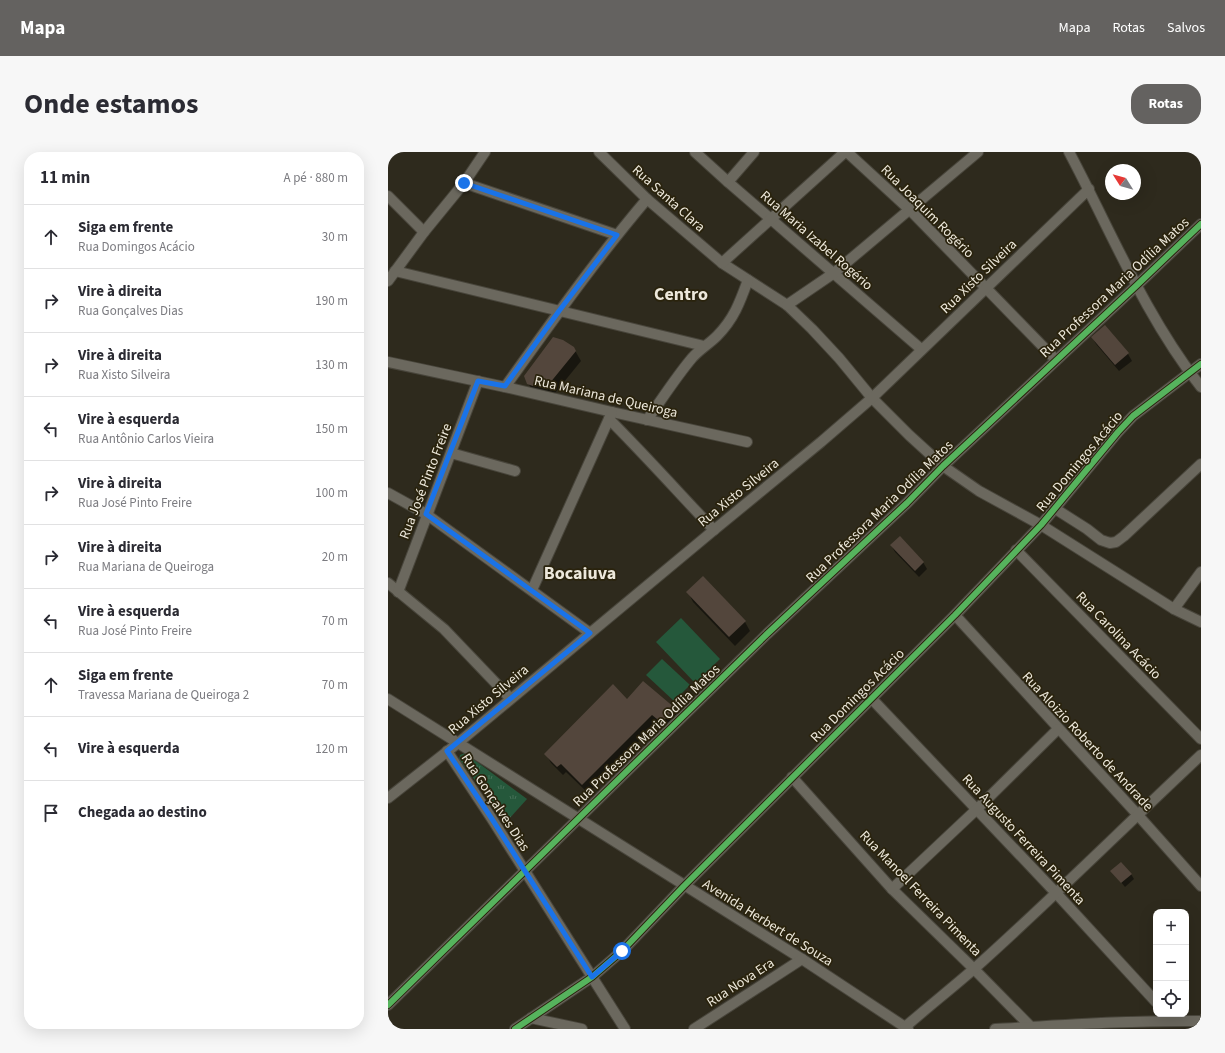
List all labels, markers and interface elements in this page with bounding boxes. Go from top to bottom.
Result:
text: Mapa [20,15,65,42]
text: Mapa [1059,18,1090,38]
text: Rotas [1112,18,1145,38]
text: Salvos [1167,18,1205,38]
text: Onde estamos [24,84,198,124]
button: Rotas [1131,84,1201,124]
street label: Rua Santa Clara [627,160,709,237]
street label: Rua Joaquim Rogério [876,160,979,263]
north arrow [1105,164,1141,200]
text: 11 min [40,166,90,190]
text: A pé · 880 m [283,169,348,187]
route end [455,174,473,192]
street label: Rua Maria Izabel Rogério [756,186,877,295]
street label: Rua Professora Maria Odília Matos [1035,213,1194,363]
text: Siga em frente [78,217,173,238]
icon: ahead [40,226,62,248]
text: 30 m [322,228,348,246]
street label: Rua Xisto Silveira [936,235,1021,318]
text: Rua Domingos Acácio [78,238,195,256]
text: Vire à direita [78,281,162,302]
district label: Centro [654,282,708,307]
icon: right [40,290,62,312]
text: 190 m [315,292,348,310]
text: Rua Gonçalves Dias [78,302,183,320]
text: Vire à direita [78,345,162,366]
icon: right [40,354,62,376]
text: 130 m [315,356,348,374]
text: Rua Xisto Silveira [78,366,170,384]
street label: Rua Mariana de Queiroga [532,371,679,423]
street label: Rua Domingos Acácio [1032,407,1128,516]
text: Vire à esquerda [78,409,180,430]
icon: left [40,418,62,440]
text: 150 m [315,420,348,438]
street label: Rua José Pinto Freire [395,420,457,542]
text: Rua Antônio Carlos Vieira [78,430,214,448]
street label: Rua Professora Maria Odília Matos [802,436,958,588]
street label: Rua Xisto Silveira [694,454,784,532]
text: Vire à direita [78,473,162,494]
icon: right [40,482,62,504]
text: 100 m [315,484,348,502]
text: Rua José Pinto Freire [78,494,192,512]
text: Vire à direita [78,537,162,558]
icon: right [40,546,62,568]
text: 20 m [322,548,348,566]
text: Rua Mariana de Queiroga [78,558,214,576]
district label: Bocaiuva [544,561,616,586]
street label: Rua Carolina Acácio [1071,587,1166,684]
text: Vire à esquerda [78,601,180,622]
icon: left [40,610,62,632]
text: 70 m [322,612,348,630]
text: Rua José Pinto Freire [78,622,192,640]
street label: Rua Domingos Acácio [806,644,909,747]
street label: Rua Xisto Silveira [444,660,533,739]
street label: Rua Professora Maria Odília Matos [569,660,725,812]
text: Siga em frente [78,665,173,686]
street label: Rua Aloizio Roberto de Andrade [1017,668,1157,816]
icon: ahead [40,674,62,696]
text: 70 m [322,676,348,694]
text: Travessa Mariana de Queiroga 2 [78,686,249,704]
icon: left [40,738,62,760]
text: Vire à esquerda [78,738,180,759]
text: 120 m [315,740,348,758]
street label: Rua Gonçalves Dias [456,750,534,856]
street label: Rua Augusto Ferreira Pimenta [957,770,1090,910]
icon: arrive [40,802,62,824]
text: Chegada ao destino [78,802,207,823]
street label: Rua Manoel Ferreira Pimenta [855,826,986,961]
street label: Avenida Herbert de Souza [698,874,837,971]
map controls [1153,909,1189,1017]
button: + [1153,909,1189,945]
route start [613,942,631,960]
button: − [1153,945,1189,981]
street label: Rua Nova Era [703,953,778,1012]
button: locate [1153,981,1189,1017]

